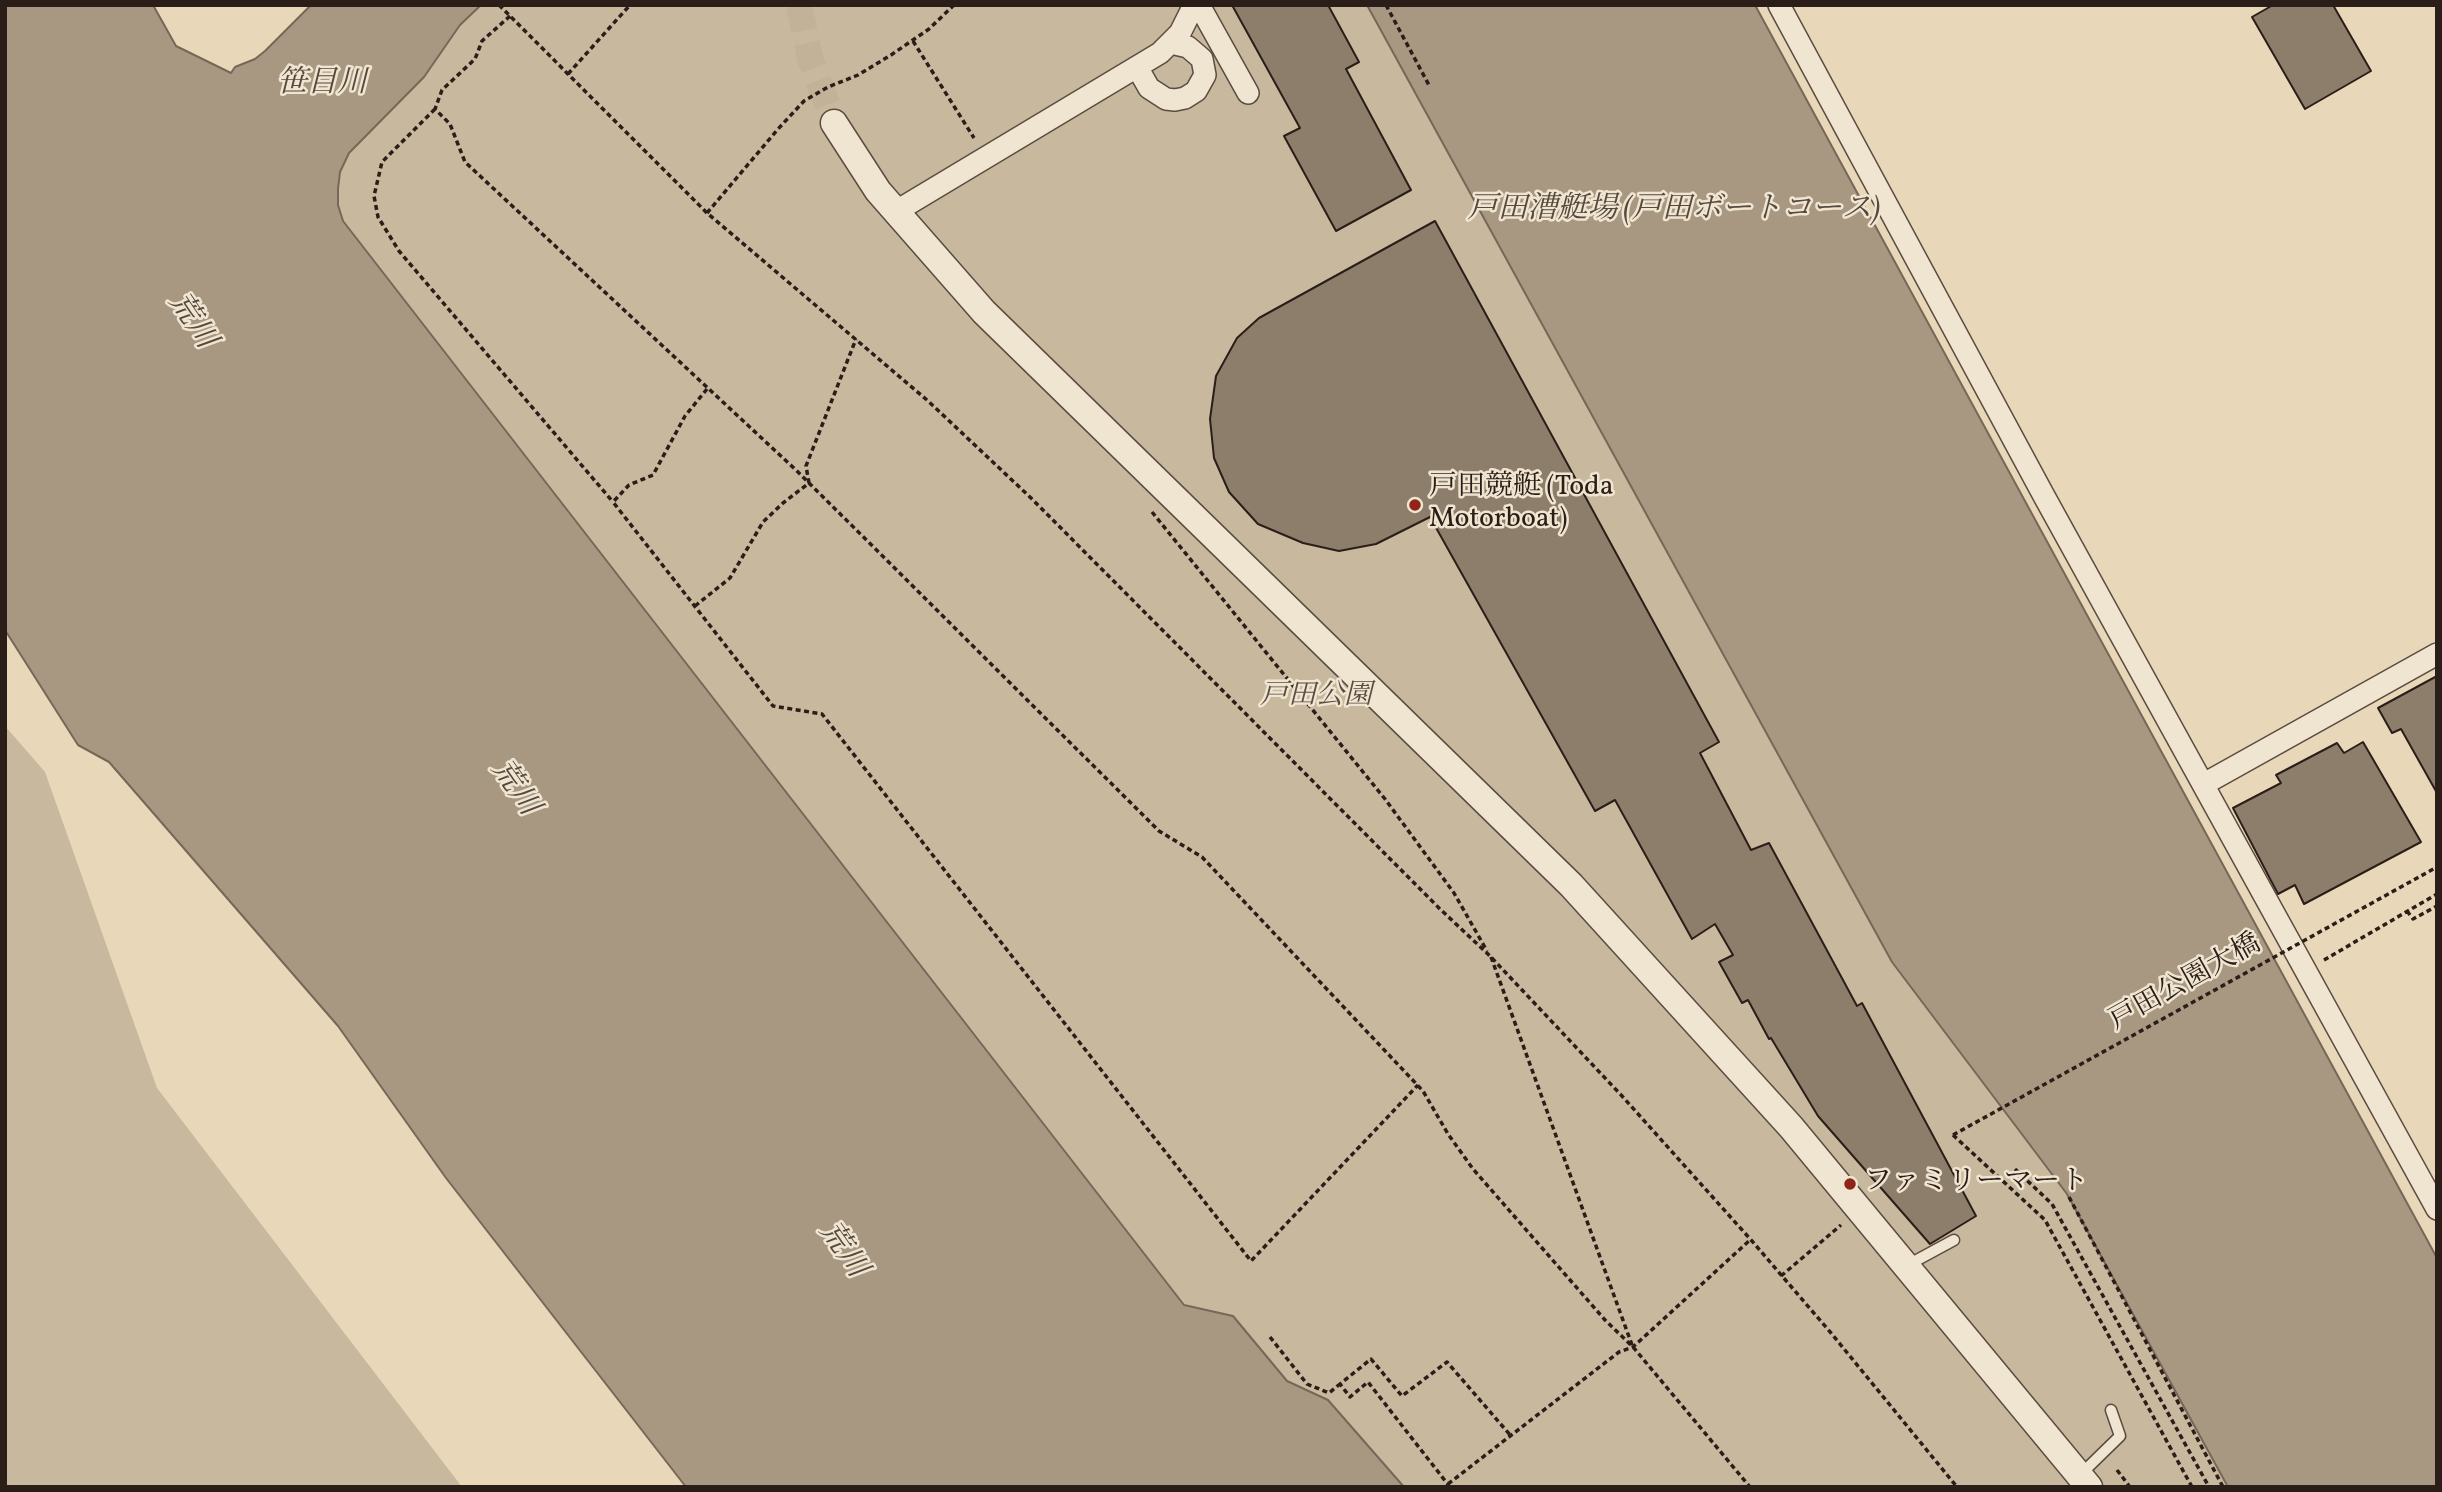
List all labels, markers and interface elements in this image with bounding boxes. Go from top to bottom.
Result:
water label: 笹目川 [277,67,367,103]
water label: 戸田漕艇場 (戸田ボートコース) [1467,193,1881,229]
water label: 荒川 [158,287,222,357]
place label: 戸田競艇 (Toda Motorboat) [1429,472,1614,538]
marker: 戸田競艇 (Toda Motorboat) [1407,497,1423,513]
park label: 戸田公園 [1260,681,1372,715]
water label: 荒川 [481,754,545,824]
street label: 戸田公園大橋 [2104,929,2268,1039]
place label: ファミリーマート [1864,1167,2088,1201]
marker: ファミリーマート [1842,1176,1858,1192]
water label: 荒川 [809,1216,873,1286]

